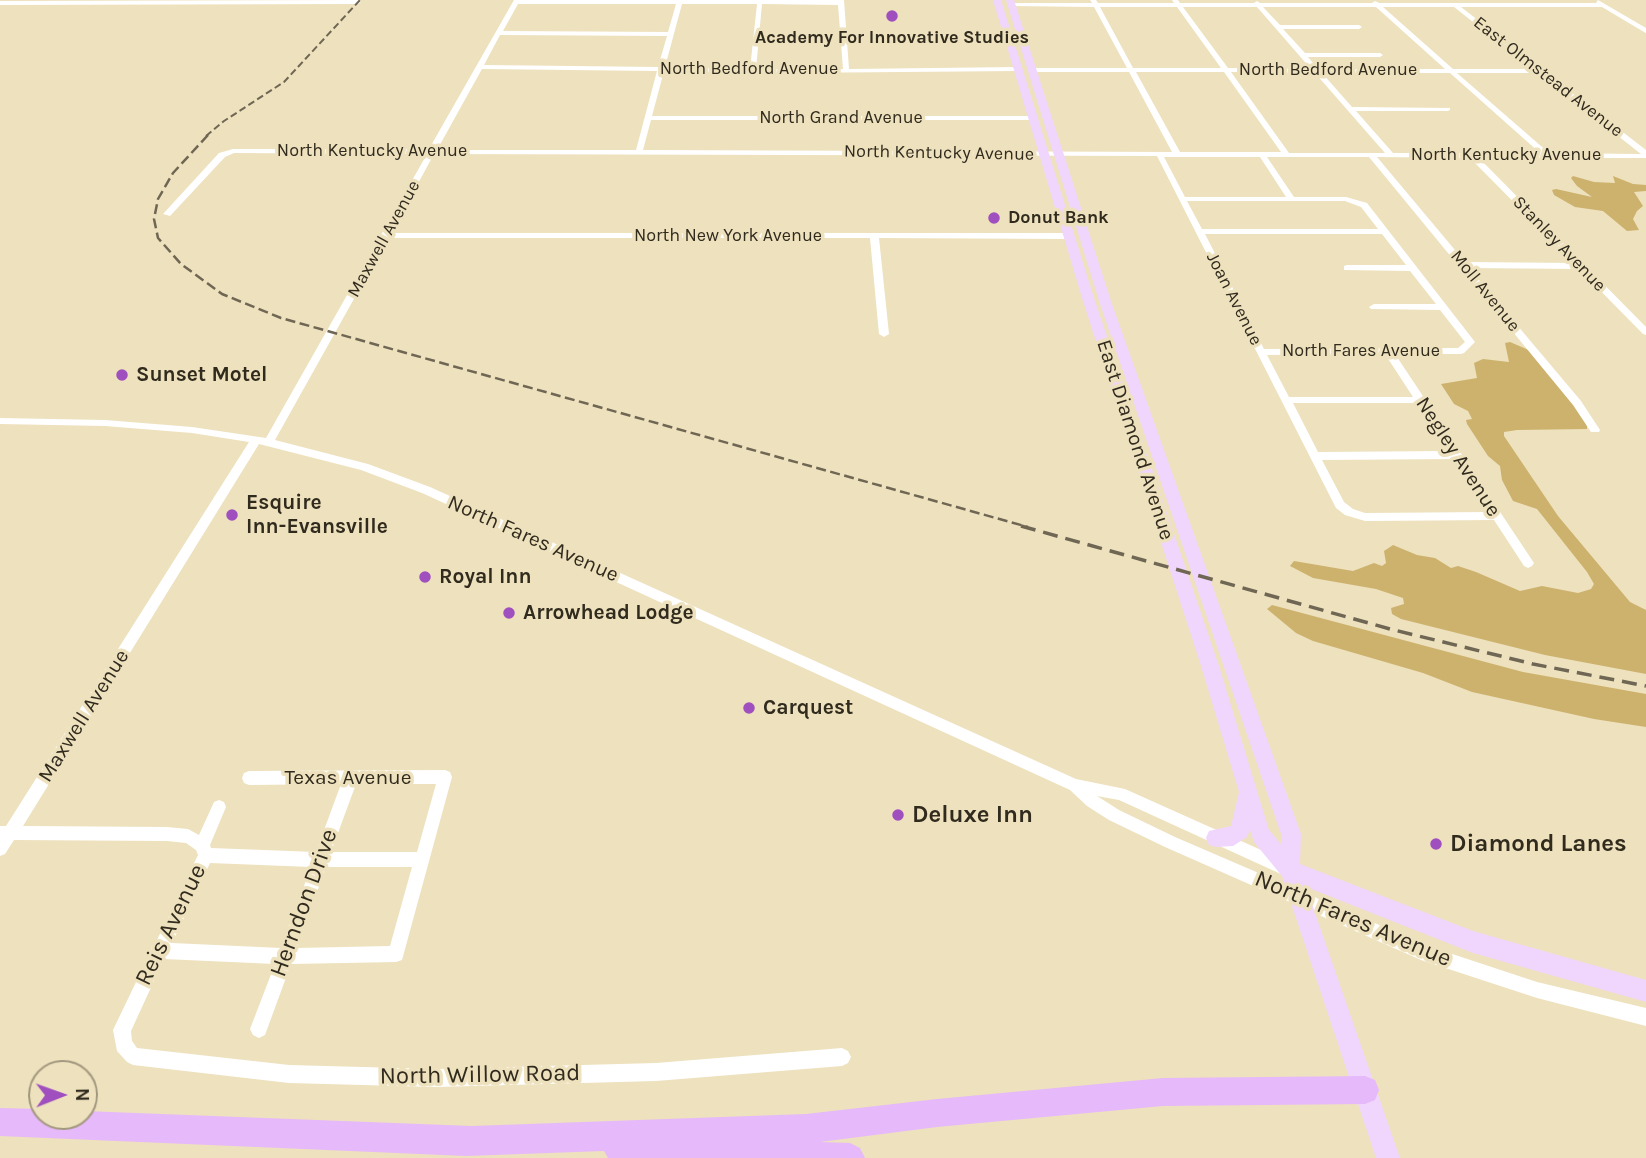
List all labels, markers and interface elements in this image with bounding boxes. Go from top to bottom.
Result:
marker: Academy For Innovative Studies [884,8,900,24]
street label: East Olmstead Avenue [1469,12,1627,142]
place label: Academy For Innovative Studies [755,27,1029,49]
street label: North Bedford Avenue [660,58,838,80]
street label: North Bedford Avenue [1239,59,1417,81]
street label: North Grand Avenue [759,107,923,129]
street label: North Kentucky Avenue [277,140,467,162]
street label: North Kentucky Avenue [844,141,1034,165]
street label: North Kentucky Avenue [1411,144,1601,166]
street label: Maxwell Avenue [343,177,425,301]
street label: Stanley Avenue [1508,192,1610,296]
place label: Donut Bank [1008,207,1109,229]
marker: Donut Bank [986,210,1002,226]
street label: North New York Avenue [634,225,822,247]
street label: Moll Avenue [1446,246,1524,336]
street label: Joan Avenue [1201,249,1267,349]
street label: East Diamond Avenue [1091,337,1179,543]
street label: North Fares Avenue [1282,340,1440,362]
place label: Sunset Motel [136,362,268,388]
marker: Sunset Motel [114,367,130,383]
street label: Negley Avenue [1410,392,1506,522]
place label: Esquire Inn-Evansville [246,490,388,540]
street label: North Fares Avenue [444,490,622,588]
marker: Esquire Inn-Evansville [224,507,240,523]
place label: Royal Inn [439,564,532,590]
marker: Royal Inn [417,569,433,585]
place label: Arrowhead Lodge [523,600,694,626]
marker: Arrowhead Lodge [501,605,517,621]
street label: Maxwell Avenue [33,645,135,787]
place label: Carquest [763,695,853,721]
marker: Carquest [741,700,757,716]
street label: Texas Avenue [284,765,412,791]
place label: Deluxe Inn [912,801,1033,829]
marker: Deluxe Inn [890,807,906,823]
street label: Herndon Drive [264,825,344,981]
place label: Diamond Lanes [1450,830,1627,858]
marker: Diamond Lanes [1428,836,1444,852]
street label: Reis Avenue [129,860,213,990]
street label: North Fares Avenue [1250,865,1456,973]
street label: North Willow Road [379,1059,581,1091]
north arrow [28,1060,98,1130]
text: N [71,1088,93,1102]

